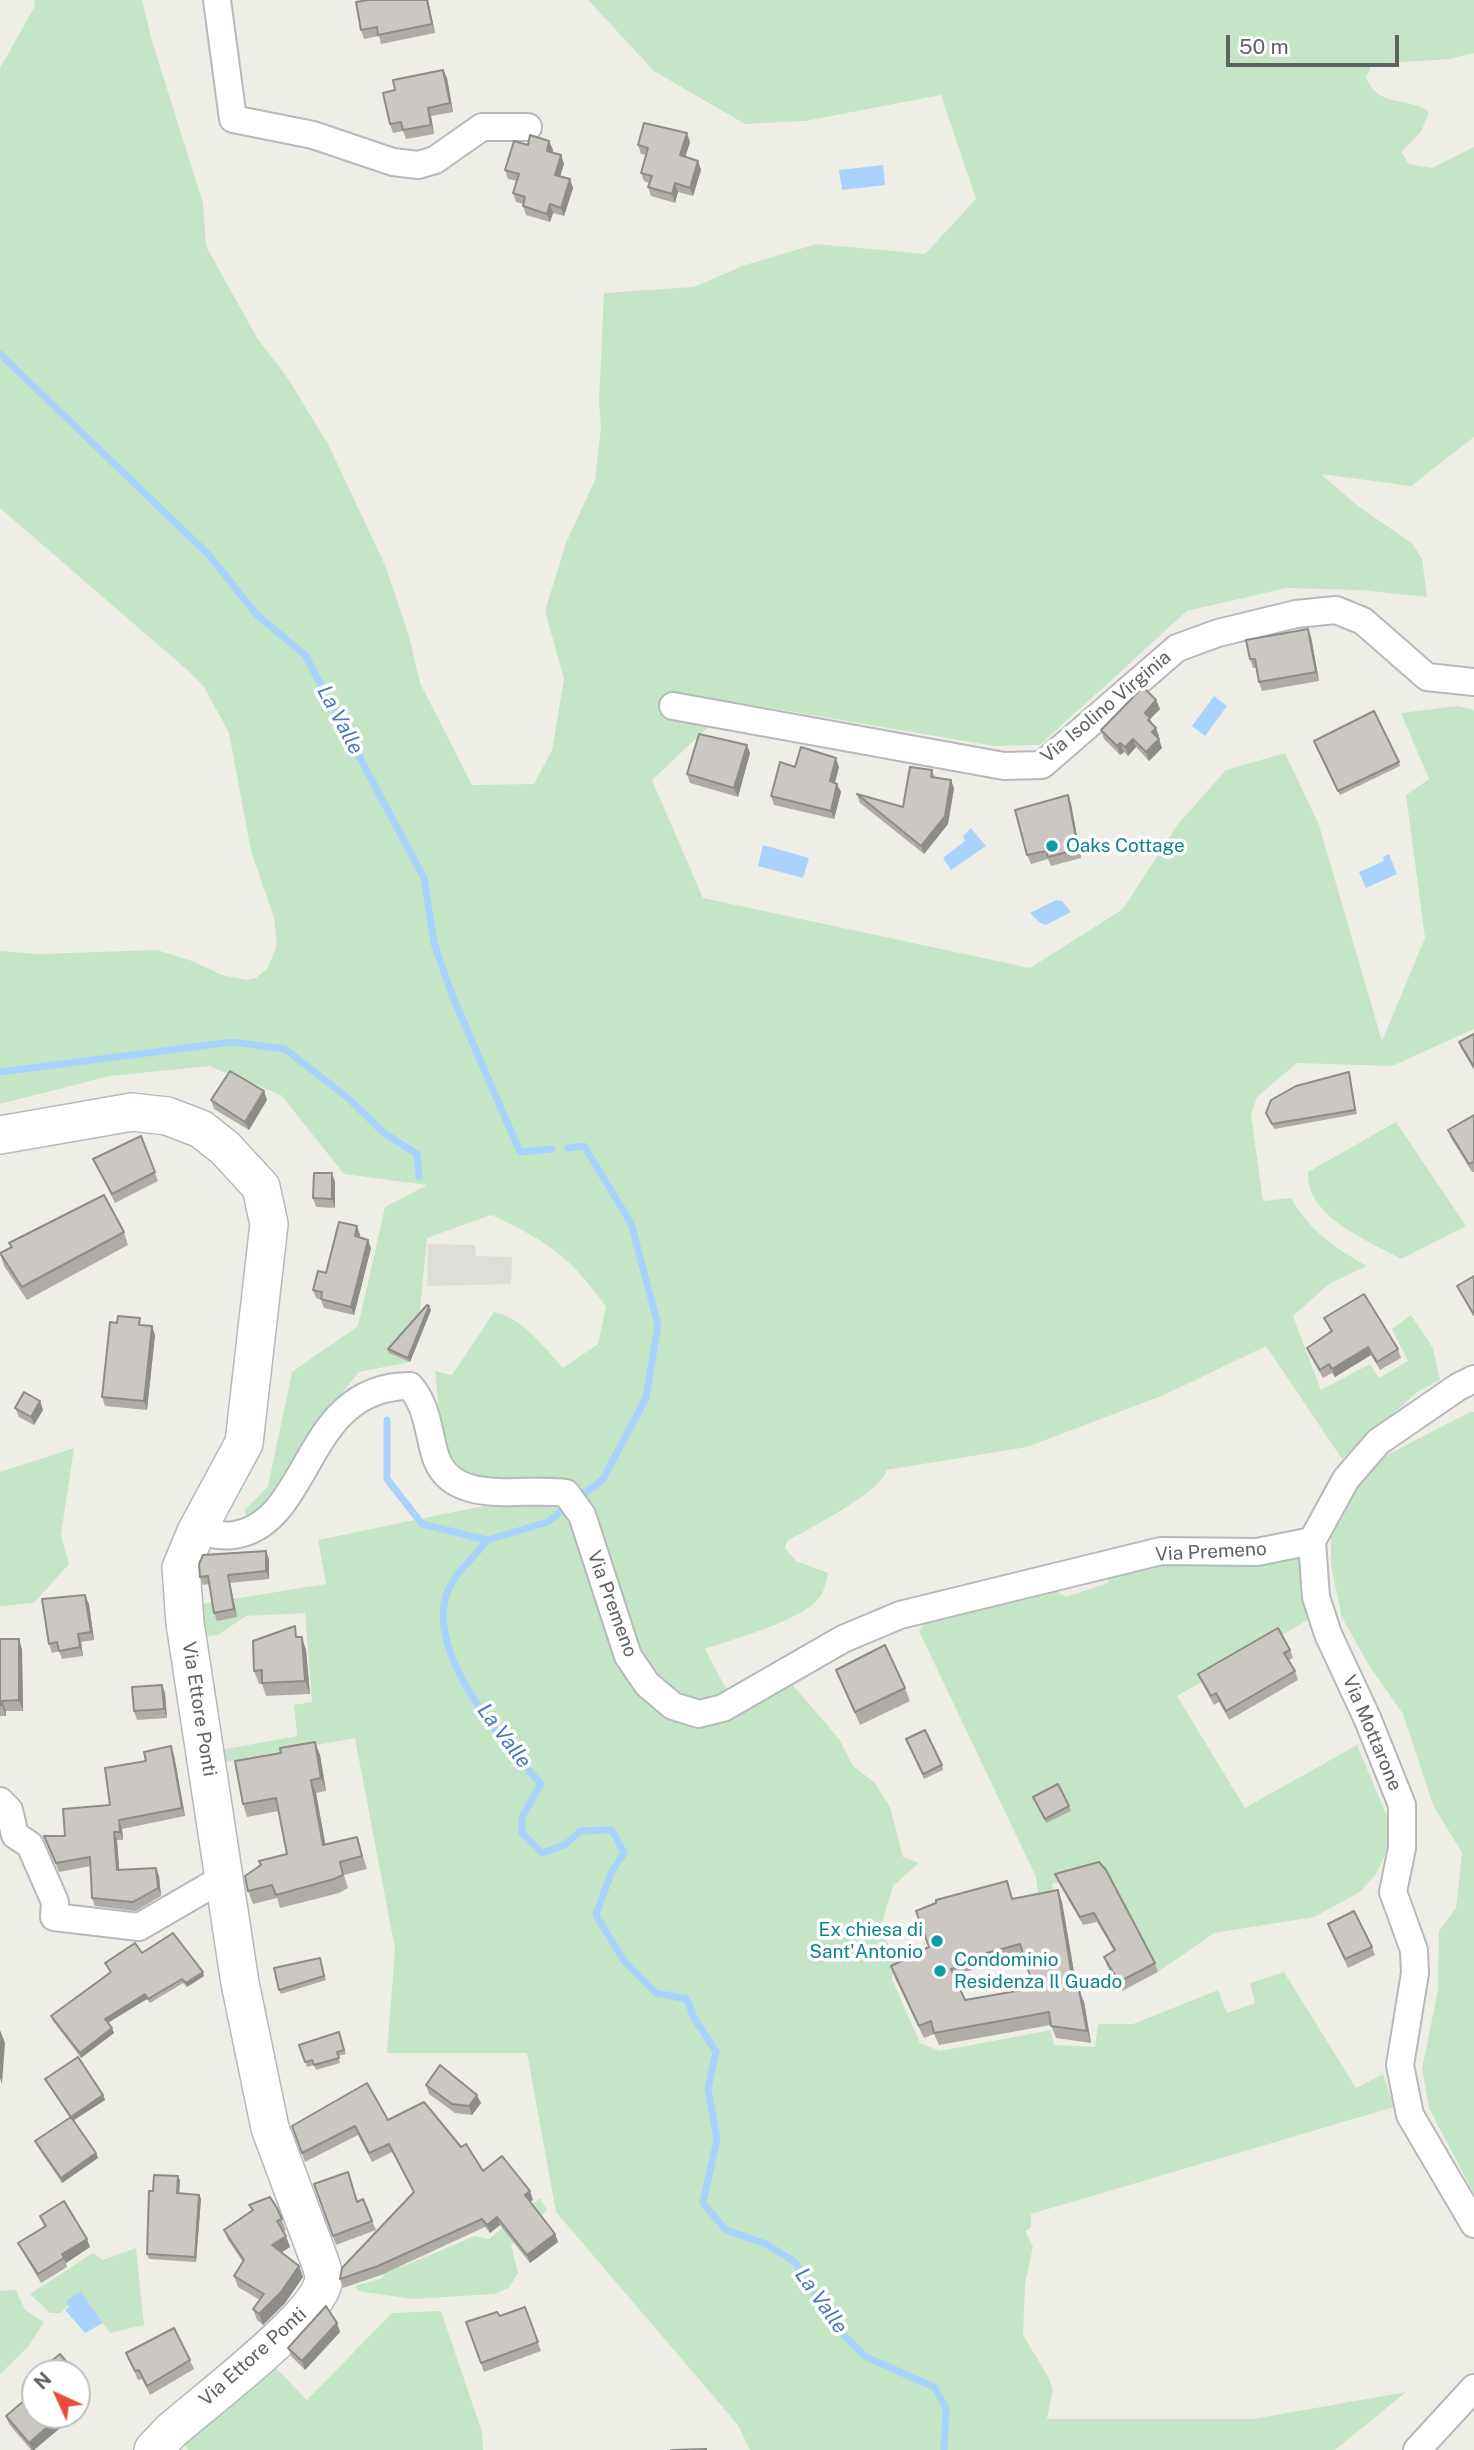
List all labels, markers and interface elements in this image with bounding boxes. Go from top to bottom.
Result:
scale bar [1229,21,1402,65]
text: 50 m [1239,34,1289,59]
street label: Via Isolino Virginia [1036,646,1176,768]
water label: La Valle [311,681,369,759]
place label: Oaks Cottage [1066,835,1185,857]
marker: Oaks Cottage [1044,838,1060,854]
street label: Via Premeno [1155,1538,1267,1566]
street label: Via Premeno [582,1548,642,1660]
street label: Via Ettore Ponti [177,1640,221,1778]
street label: Via Mottarone [1337,1672,1407,1794]
water label: La Valle [472,1699,536,1773]
place label: Ex chiesa di Sant'Antonio [809,1919,923,1963]
marker: Ex chiesa di Sant'Antonio [929,1933,945,1949]
place label: Condominio Residenza Il Guado [954,1949,1122,1993]
marker: Condominio Residenza Il Guado [932,1963,948,1979]
water label: La Valle [789,2263,853,2339]
street label: Via Ettore Ponti [195,2303,311,2411]
north arrow [21,2359,91,2429]
text: N [30,2368,56,2394]

